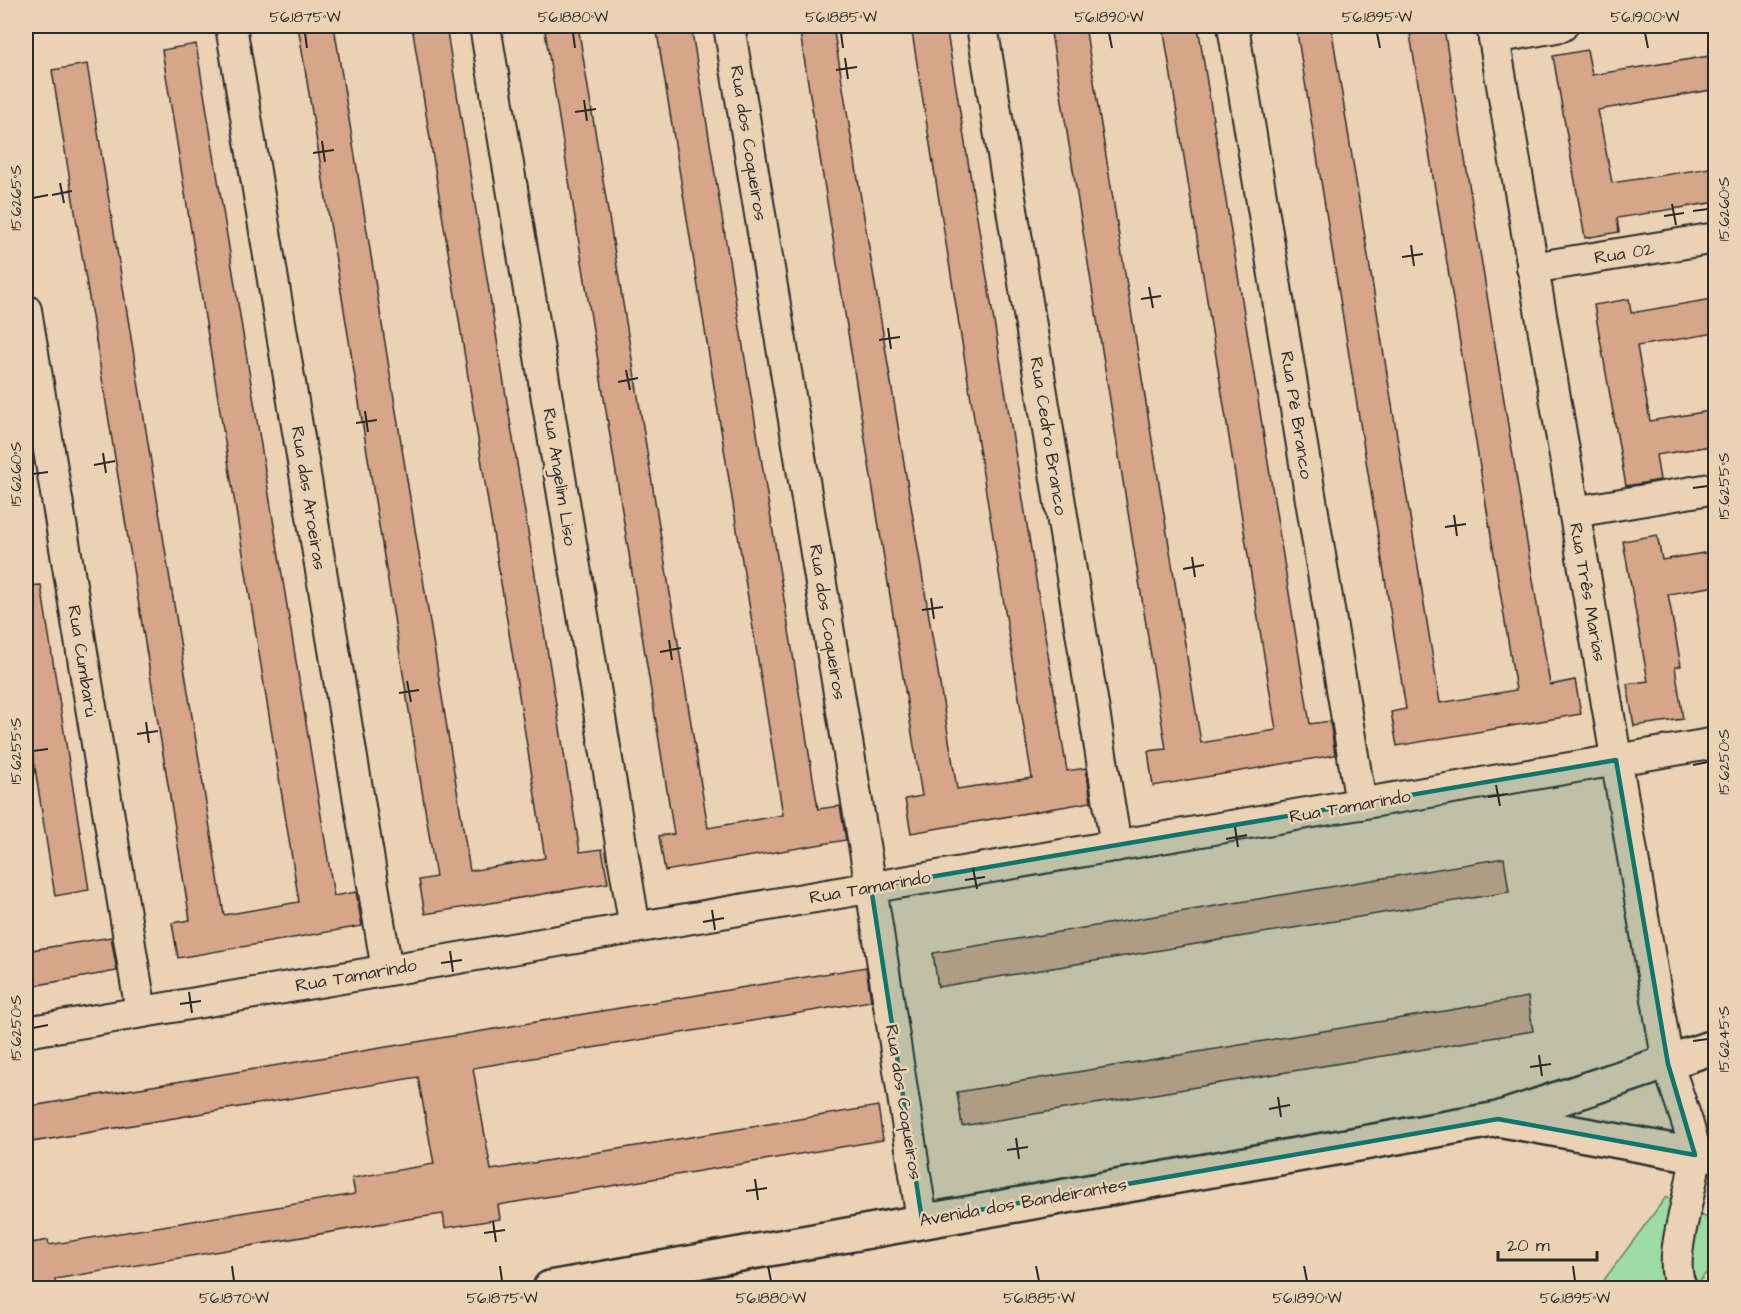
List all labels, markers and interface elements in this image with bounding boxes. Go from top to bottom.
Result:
text: 56.1875°W [269,7,341,28]
text: 56.1880°W [538,7,608,28]
text: 56.1885°W [805,7,877,28]
text: 56.1890°W [1074,7,1144,28]
text: 56.1895°W [1342,7,1412,28]
text: 56.1900°W [1611,7,1679,28]
street label: Rua dos Coqueiros [724,64,773,222]
text: 15.6265°S [6,165,27,231]
text: 15.6260°S [1714,176,1735,241]
street label: Rua 02 [1592,236,1656,271]
street label: Rua Pé Branco [1274,349,1319,481]
street label: Rua Cedro Branco [1024,355,1073,517]
street label: Rua Angelim Liso [535,406,583,548]
street label: Rua das Aroeiras [285,424,332,572]
text: 15.6260°S [6,441,27,506]
text: 15.6255°S [1714,452,1735,519]
street label: Rua Três Marias [1563,521,1612,663]
street label: Rua dos Coqueiros [803,543,852,701]
street label: Rua Cumbarú [61,604,104,719]
text: 15.6255°S [6,717,27,784]
text: 15.6250°S [1714,729,1735,795]
street label: Rua Tamarindo [1287,784,1413,829]
street label: Rua Tamarindo [807,865,933,910]
street label: Rua Tamarindo [293,953,419,998]
text: 15.6250°S [6,995,27,1061]
text: 15.6245°S [1714,1005,1735,1072]
street label: Rua dos Coqueiros [879,1023,928,1181]
street label: Avenida dos Bandeirantes [917,1172,1129,1233]
scale bar [1498,1224,1597,1262]
text: 20 m [1507,1233,1550,1258]
text: 56.1870°W [199,1288,269,1309]
text: 56.1875°W [466,1288,538,1309]
text: 56.1880°W [736,1288,806,1309]
text: 56.1885°W [1003,1288,1075,1309]
text: 56.1890°W [1272,1288,1342,1309]
text: 56.1895°W [1540,1288,1610,1309]

